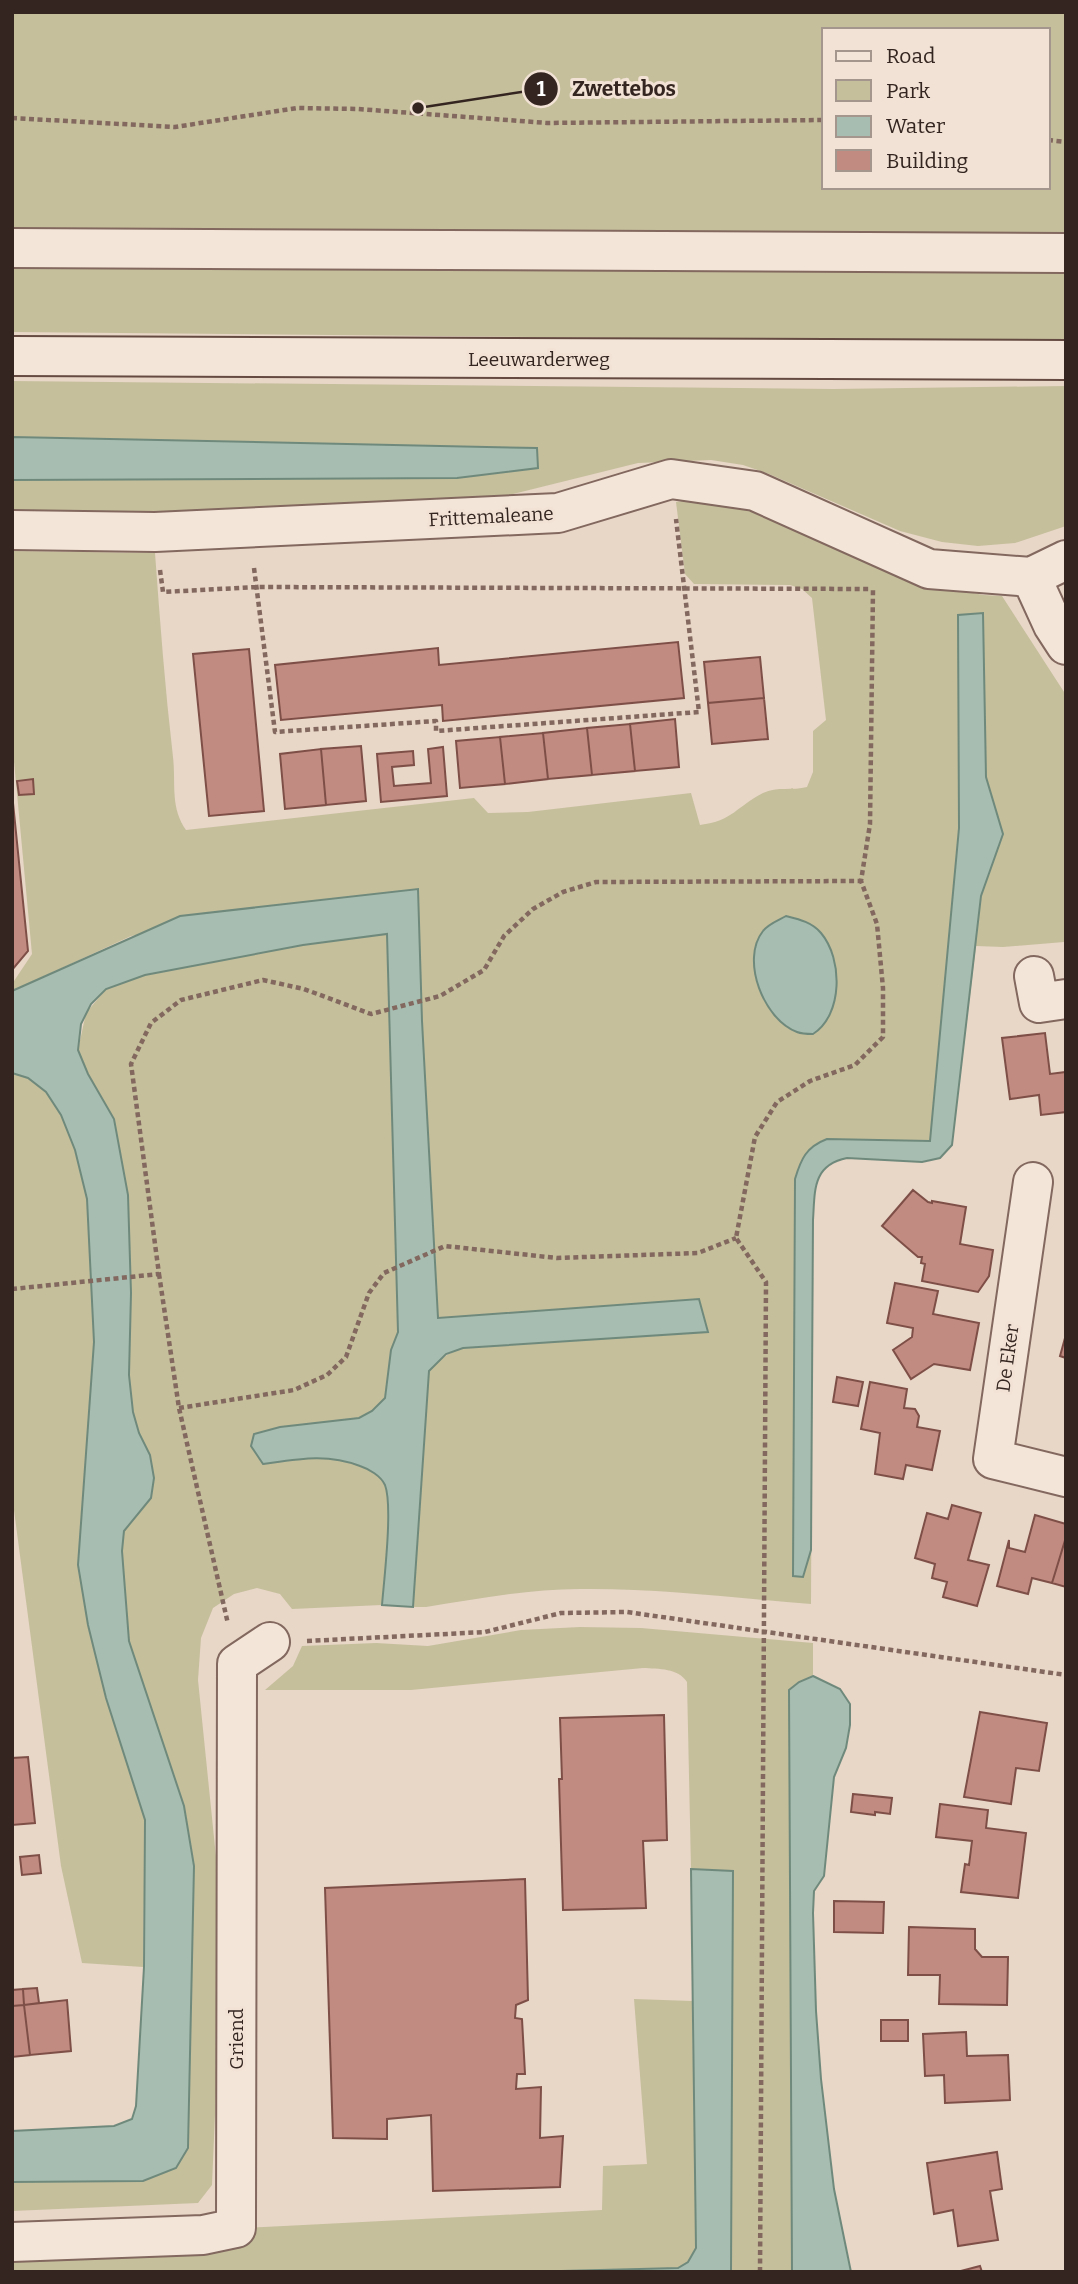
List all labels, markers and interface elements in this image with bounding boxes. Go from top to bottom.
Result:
legend [822,28,1050,189]
text: Road [886,43,935,69]
callout: Zwettebos [523,68,690,110]
text: 1 [536,76,546,102]
text: Zwettebos [572,76,676,102]
text: Park [886,78,930,104]
text: Water [886,113,945,139]
text: Building [886,148,969,174]
street label: Leeuwarderweg [468,348,610,371]
street label: Frittemaleane [428,502,554,531]
street label: De Eker [991,1322,1024,1394]
street label: Griend [225,2008,248,2070]

